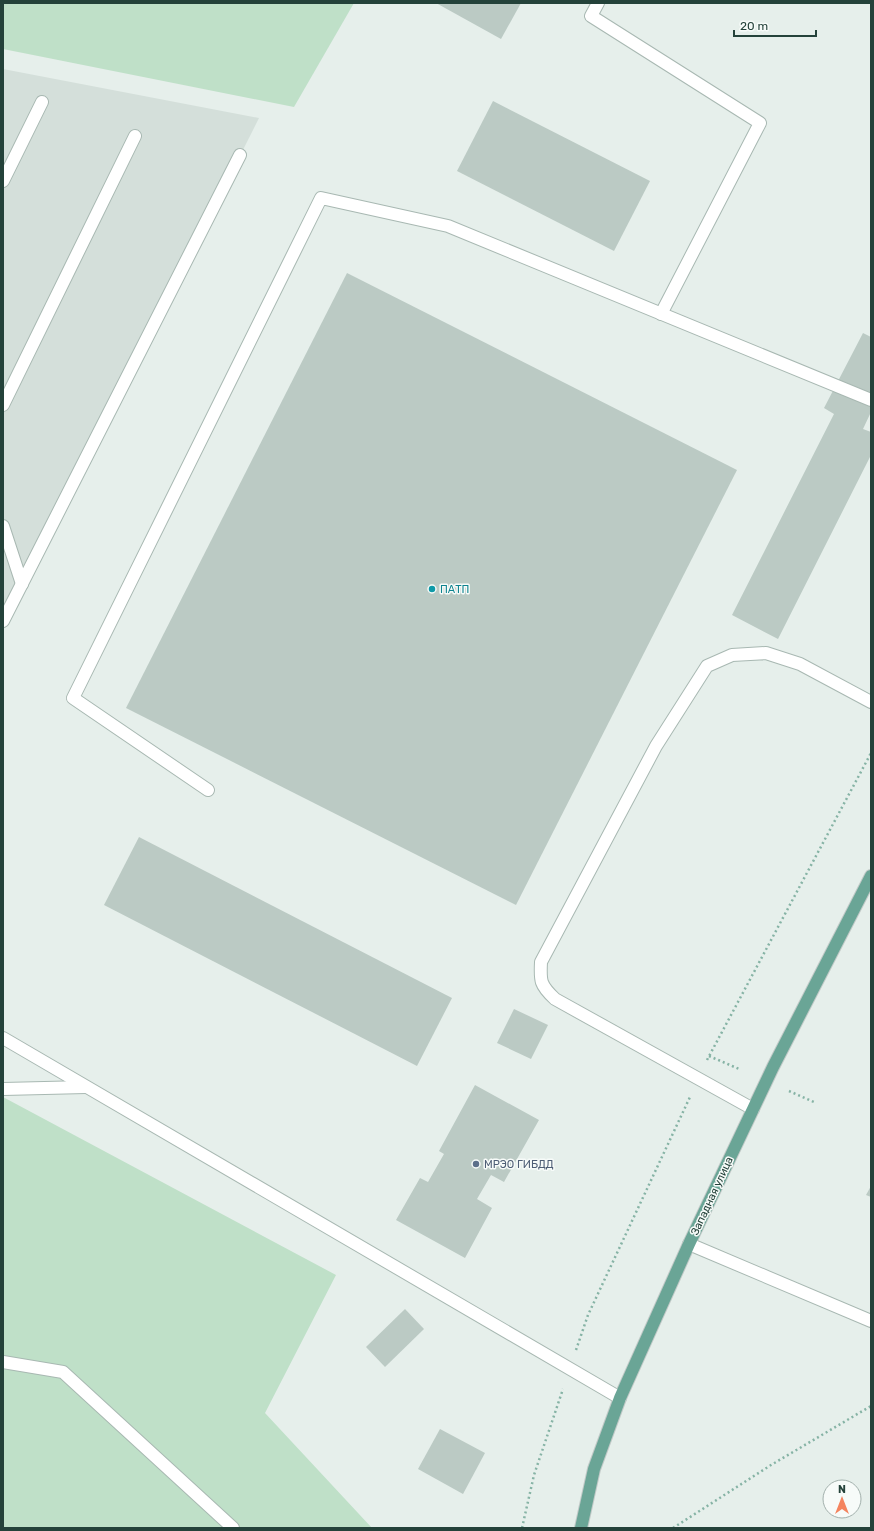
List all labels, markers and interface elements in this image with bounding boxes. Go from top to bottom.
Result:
scale bar [734,12,816,38]
text: 20 m [740,19,768,33]
place label: ПАТП [440,583,469,596]
marker: ПАТП [427,584,437,594]
street label: Западная улица [688,1155,736,1237]
place label: МРЭО ГИБДД [484,1158,554,1171]
marker: МРЭО ГИБДД [471,1159,481,1169]
north arrow [822,1479,862,1519]
text: N [838,1483,846,1496]

